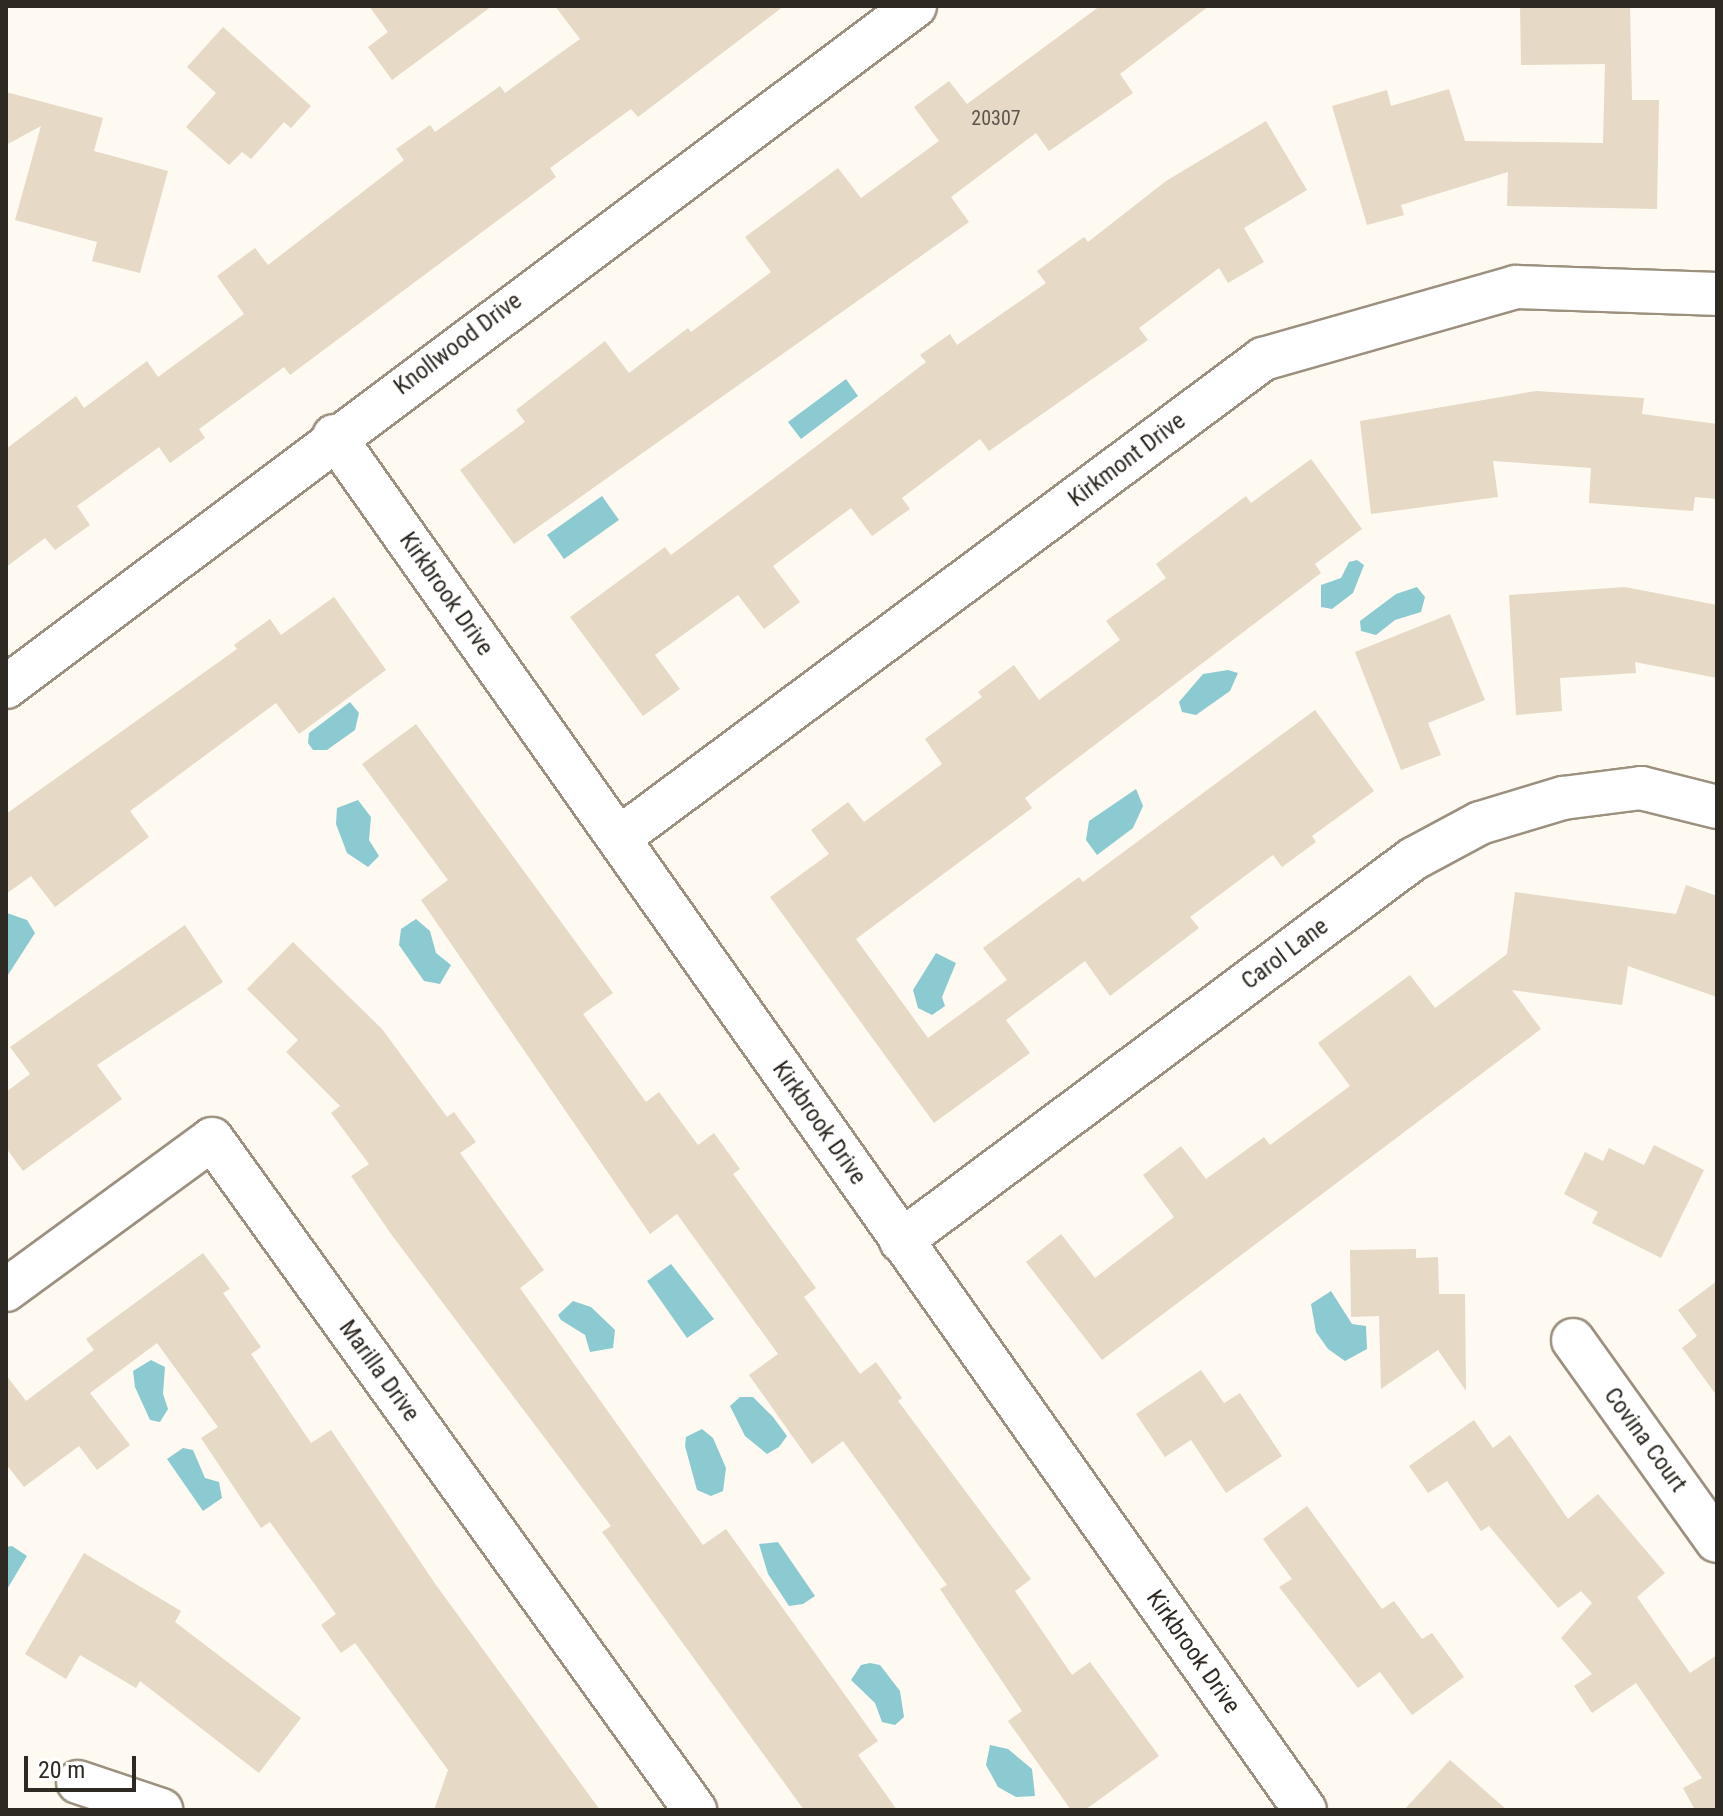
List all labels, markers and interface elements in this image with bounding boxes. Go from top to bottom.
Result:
house number: 20307 [971,106,1021,130]
street label: Knollwood Drive [388,287,528,401]
street label: Kirkmont Drive [1063,407,1191,513]
street label: Kirkbrook Drive [393,527,499,661]
street label: Carol Lane [1236,912,1334,996]
street label: Kirkbrook Drive [766,1056,872,1190]
street label: Marilla Drive [333,1315,425,1427]
street label: Covina Court [1597,1382,1693,1498]
street label: Kirkbrook Drive [1140,1585,1246,1719]
scale bar [28,1740,140,1790]
text: 20 m [38,1756,85,1784]

